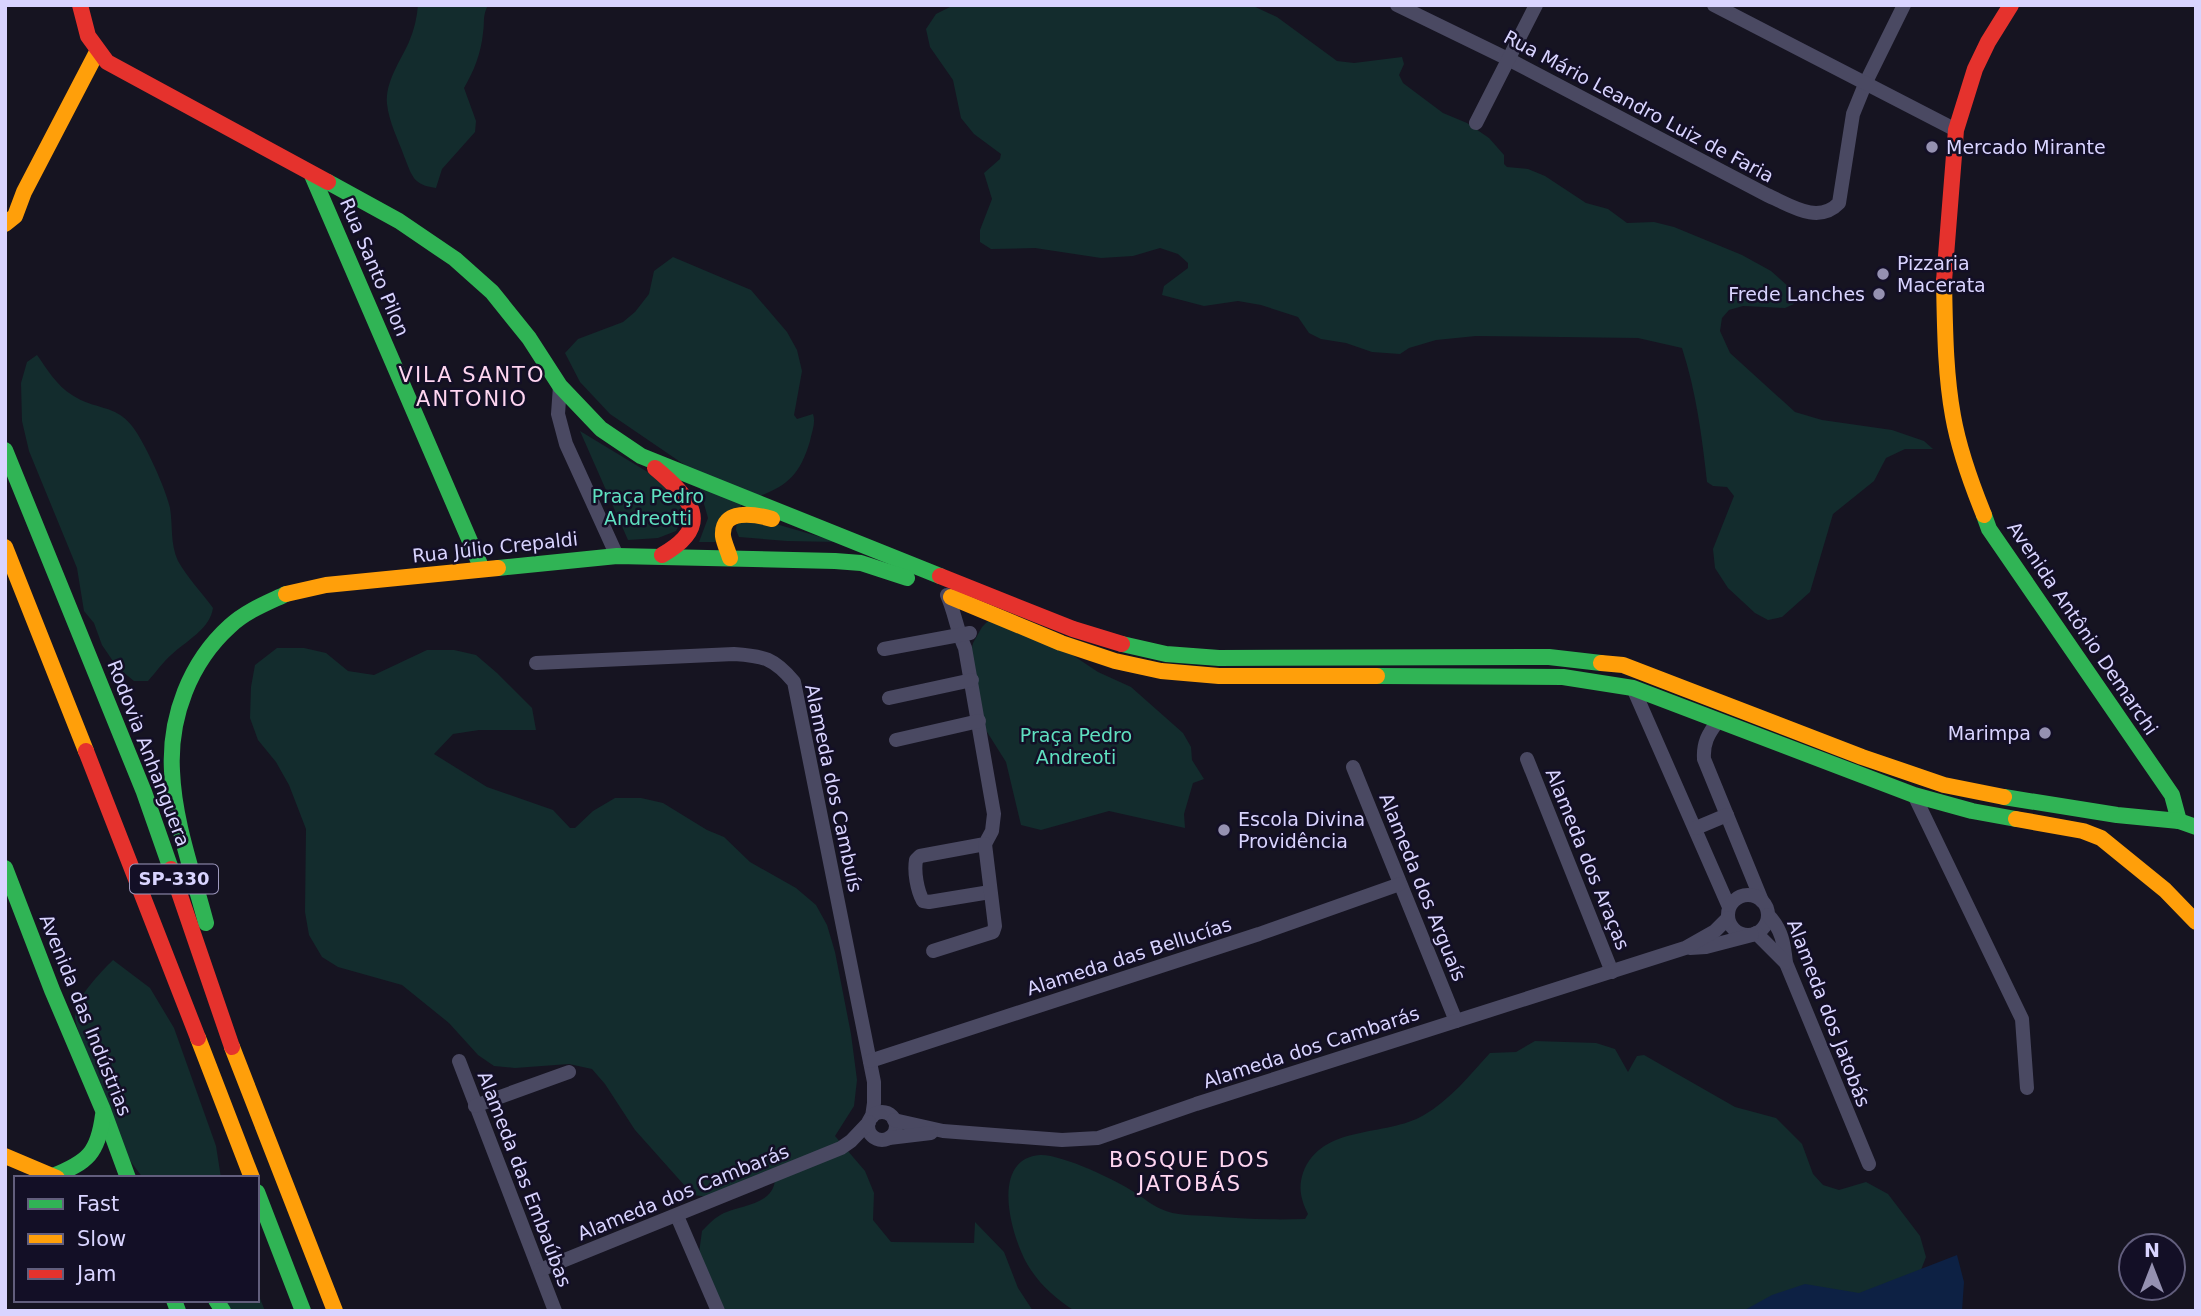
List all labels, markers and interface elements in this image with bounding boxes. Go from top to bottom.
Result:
street label: Rua Mário Leandro Luiz de Faria [1500,25,1778,187]
place label: Mercado Mirante [1946,136,2106,158]
marker: Mercado Mirante [1924,139,1940,155]
street label: Rua Santo Pilon [336,194,414,340]
place label: Pizzaria Macerata [1897,252,1986,296]
marker: Pizzaria Macerata [1875,266,1891,282]
place label: Frede Lanches [1728,283,1865,305]
marker: Frede Lanches [1871,286,1887,302]
district label: VILA SANTO ANTONIO [399,363,545,411]
park label: Praça Pedro Andreotti [592,485,704,529]
street label: Avenida Antônio Demarchi [2003,517,2163,739]
street label: Rua Júlio Crepaldi [411,527,579,567]
street label: Rodovia Anhanguera [103,657,195,849]
street label: Alameda dos Cambuís [801,682,867,894]
place label: Marimpa [1948,722,2031,744]
park label: Praça Pedro Andreoti [1020,724,1132,768]
marker: Marimpa [2037,725,2053,741]
street label: Alameda dos Araças [1541,765,1635,953]
street label: Alameda dos Arguaís [1375,790,1471,984]
place label: Escola Divina Providência [1238,808,1365,852]
marker: Escola Divina Providência [1216,822,1232,838]
road number: SP-330 [130,864,218,894]
street label: Avenida das Indústrias [35,911,137,1119]
street label: Alameda das Bellucías [1024,912,1234,1000]
street label: Alameda dos Jatobás [1783,916,1875,1110]
street label: Alameda dos Cambarás [1200,1002,1422,1092]
street label: Alameda das Embaúbas [474,1068,576,1290]
street label: Alameda dos Cambarás [574,1139,792,1245]
district label: BOSQUE DOS JATOBÁS [1109,1148,1271,1196]
legend [14,1176,259,1302]
text: Fast [77,1192,119,1216]
text: Slow [77,1227,126,1251]
north arrow [2117,1232,2187,1302]
text: N [2144,1239,2160,1261]
text: Jam [75,1262,117,1286]

